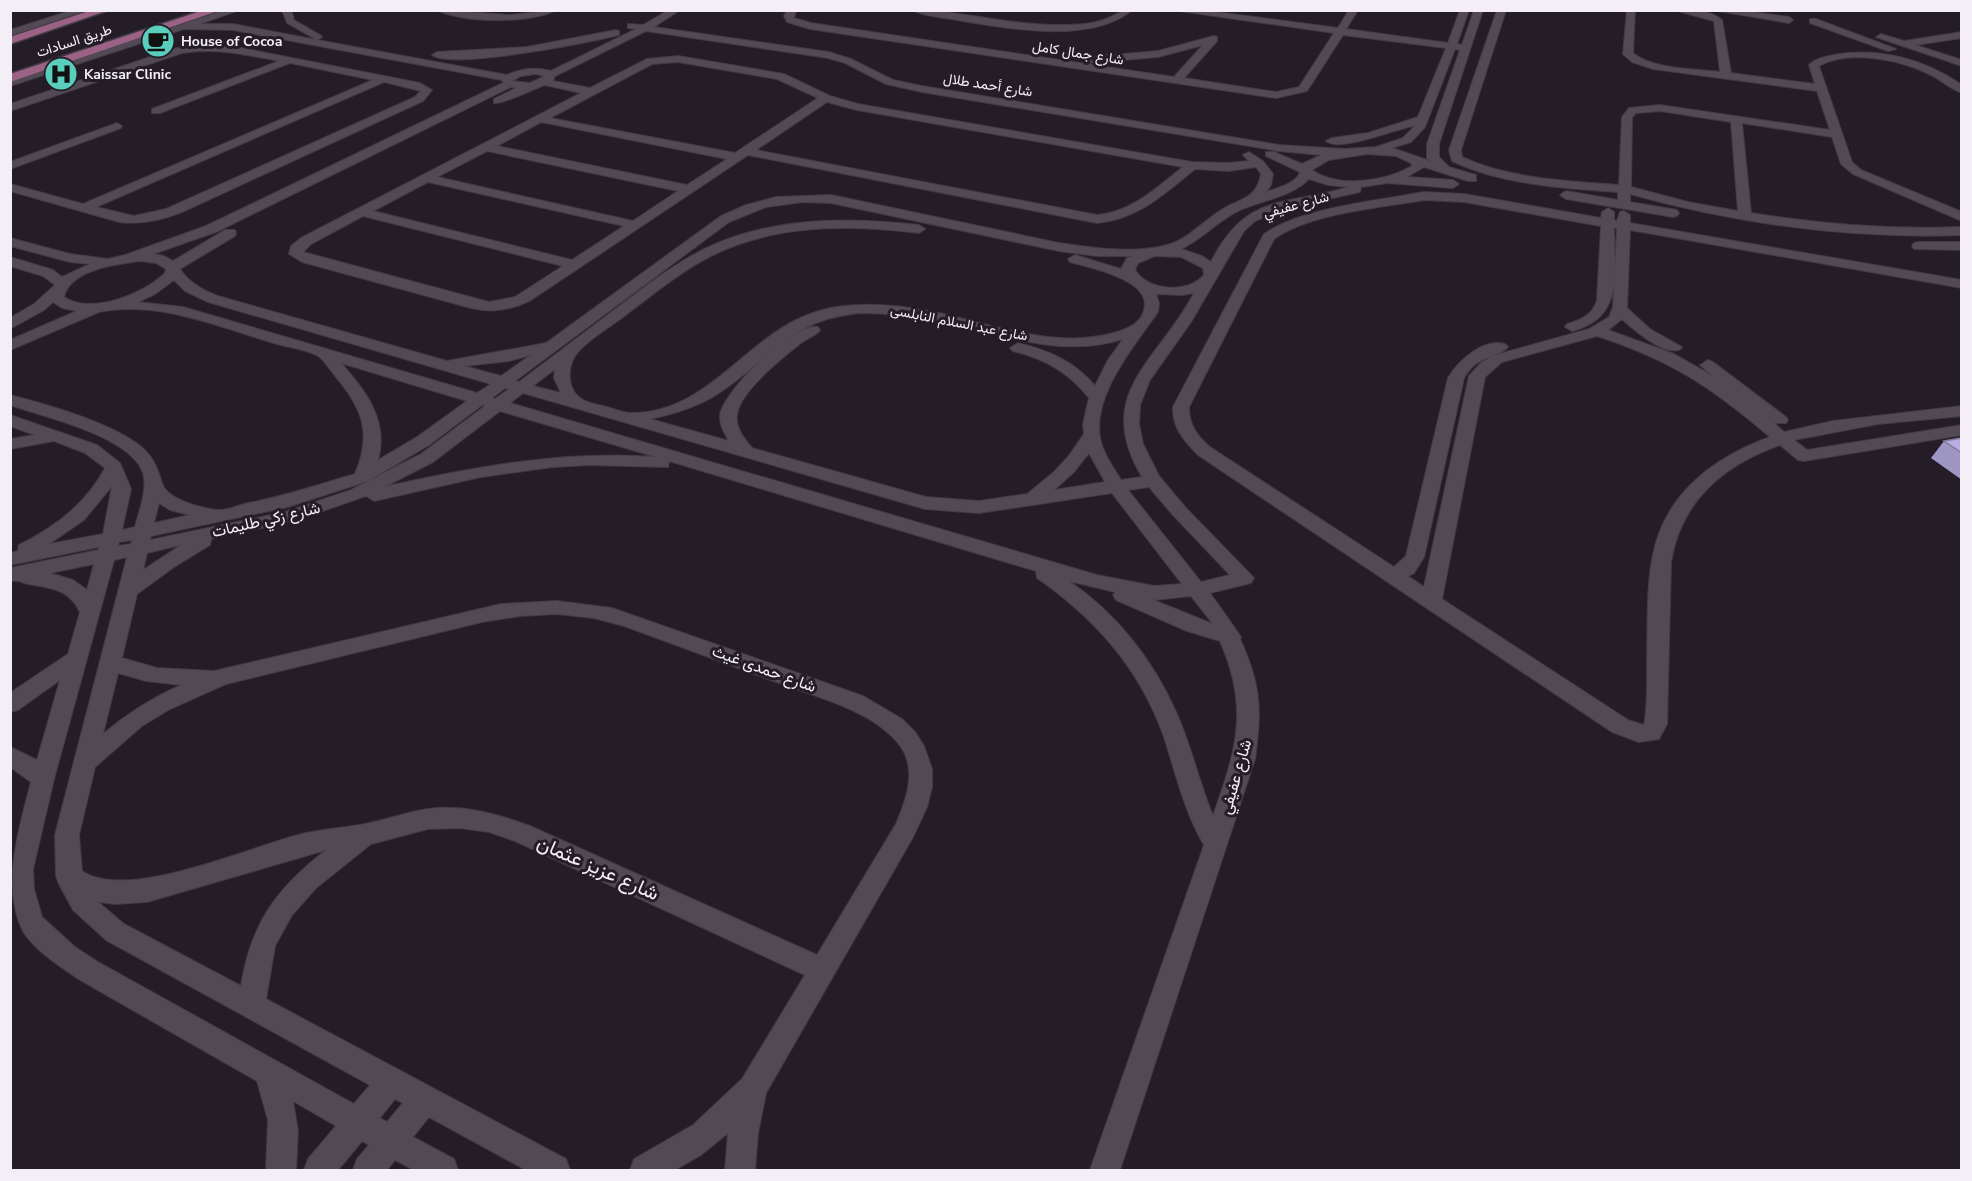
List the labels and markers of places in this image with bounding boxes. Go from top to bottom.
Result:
cafe icon: House of Cocoa [140,23,176,59]
place label: House of Cocoa [181,32,282,51]
hospital icon: Kaissar Clinic [43,56,79,92]
place label: Kaissar Clinic [84,65,171,84]

